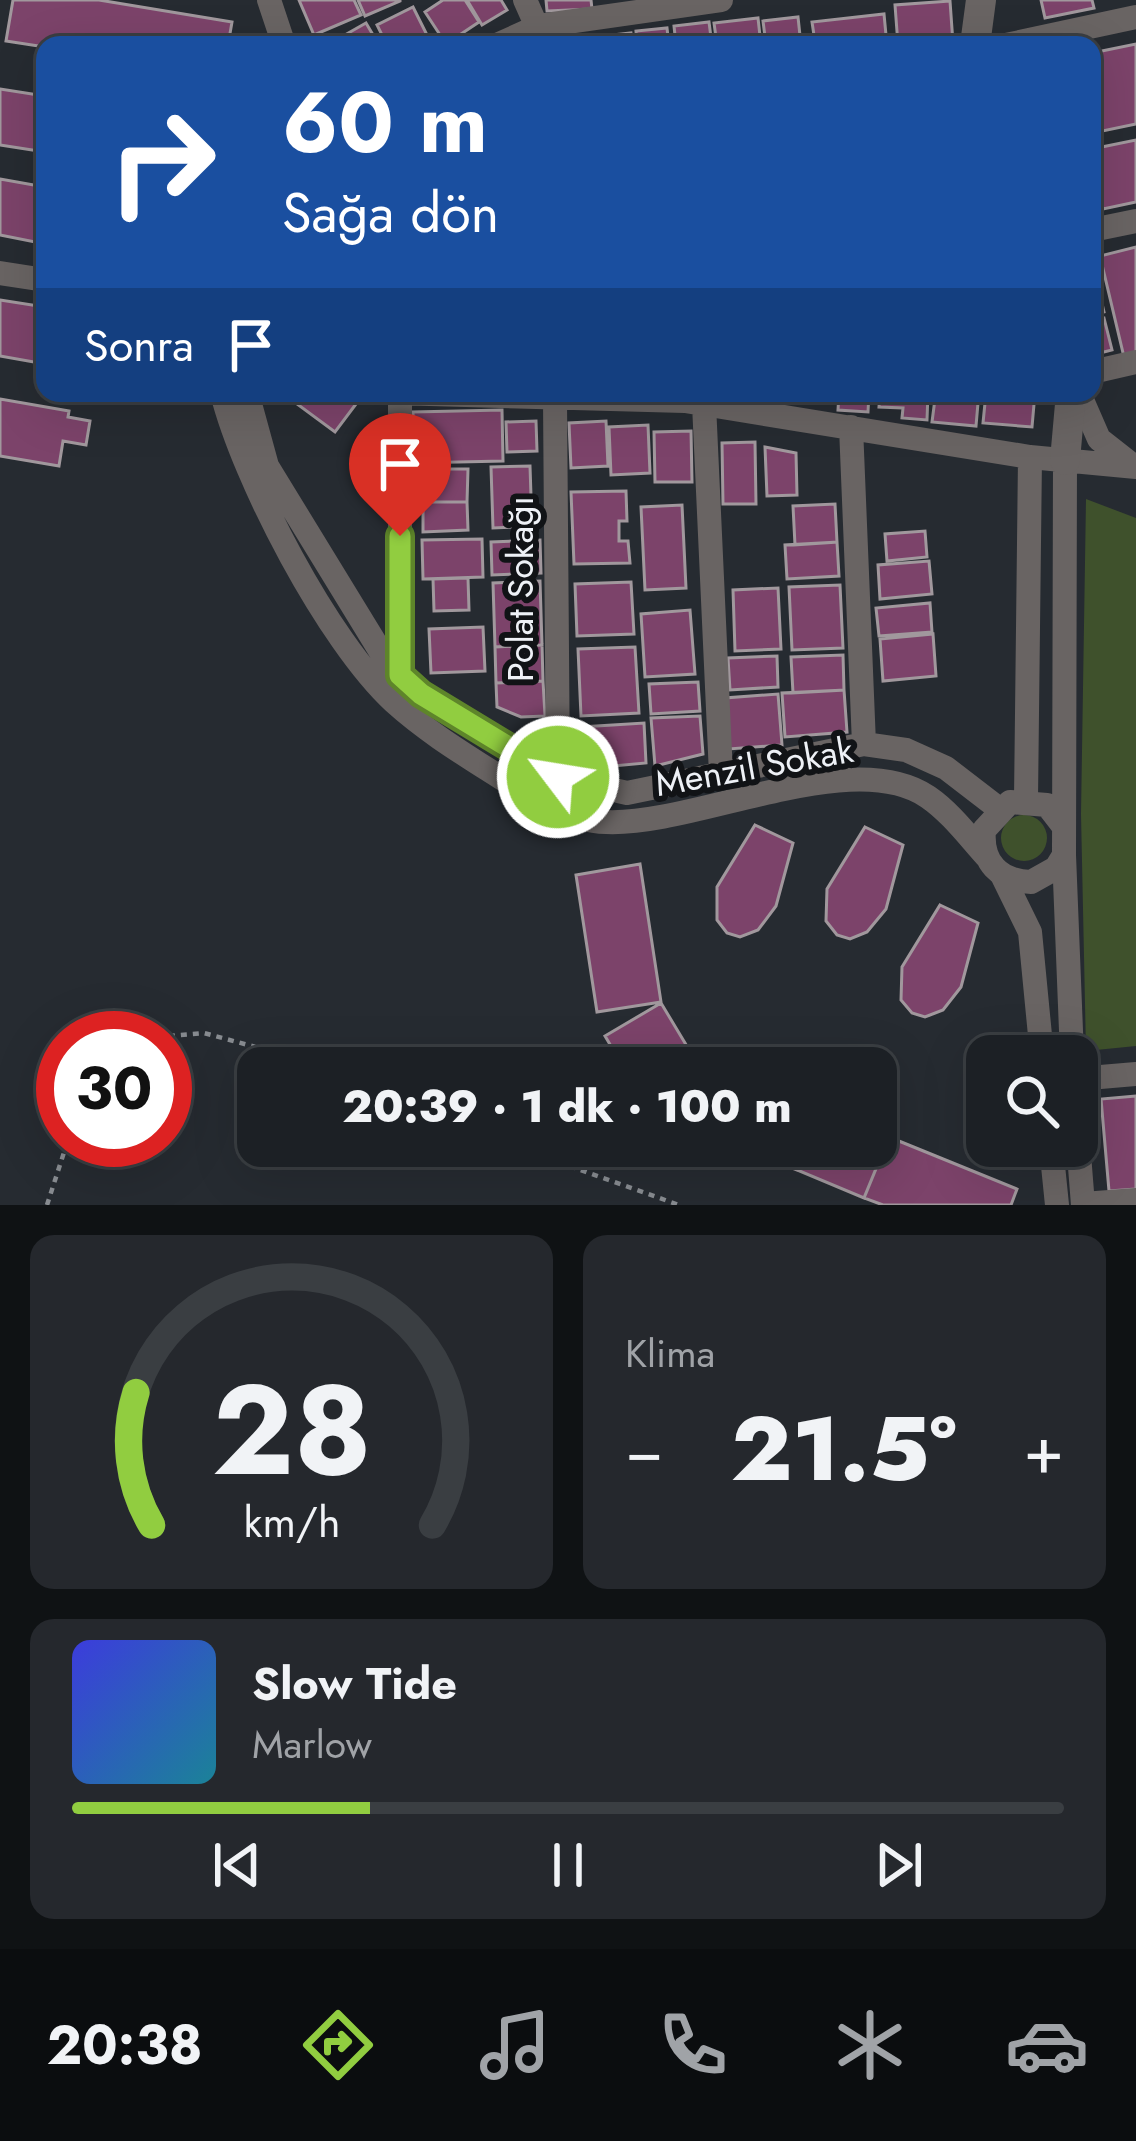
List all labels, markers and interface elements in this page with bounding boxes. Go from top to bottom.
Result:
text: 60 m [282,62,488,184]
icon: right [84,84,240,240]
text: Sağa dön [282,174,499,252]
icon: arrive [218,312,284,378]
text: Sonra [84,313,194,378]
pin [349,413,451,536]
icon: arrive [367,431,433,497]
street label: Polat Sokağı [494,496,546,682]
position arrow [495,714,621,840]
street label: Menzil Sokak [651,723,857,809]
speed limit sign: 30 [36,1011,192,1167]
map controls [966,1035,1098,1167]
button: search [966,1035,1098,1167]
text: 20:39 · 1 dk · 100 m [342,1074,792,1139]
text: Klima [625,1325,715,1382]
text: 28 [211,1340,372,1521]
text: 21.5° [731,1384,957,1514]
text: − [625,1402,664,1498]
text: + [1023,1402,1064,1498]
text: km/h [243,1491,340,1553]
text: Slow Tide [252,1651,457,1716]
text: Marlow [252,1716,372,1773]
icon: previous [204,1832,270,1898]
icon: pause [535,1832,601,1898]
icon: next [866,1832,932,1898]
icon: directions [296,2003,380,2087]
icon: music [473,2003,557,2087]
icon: phone [651,2003,735,2087]
icon: climate [828,2003,912,2087]
icon: car [1005,2003,1089,2087]
text: 20:38 [47,2006,203,2084]

